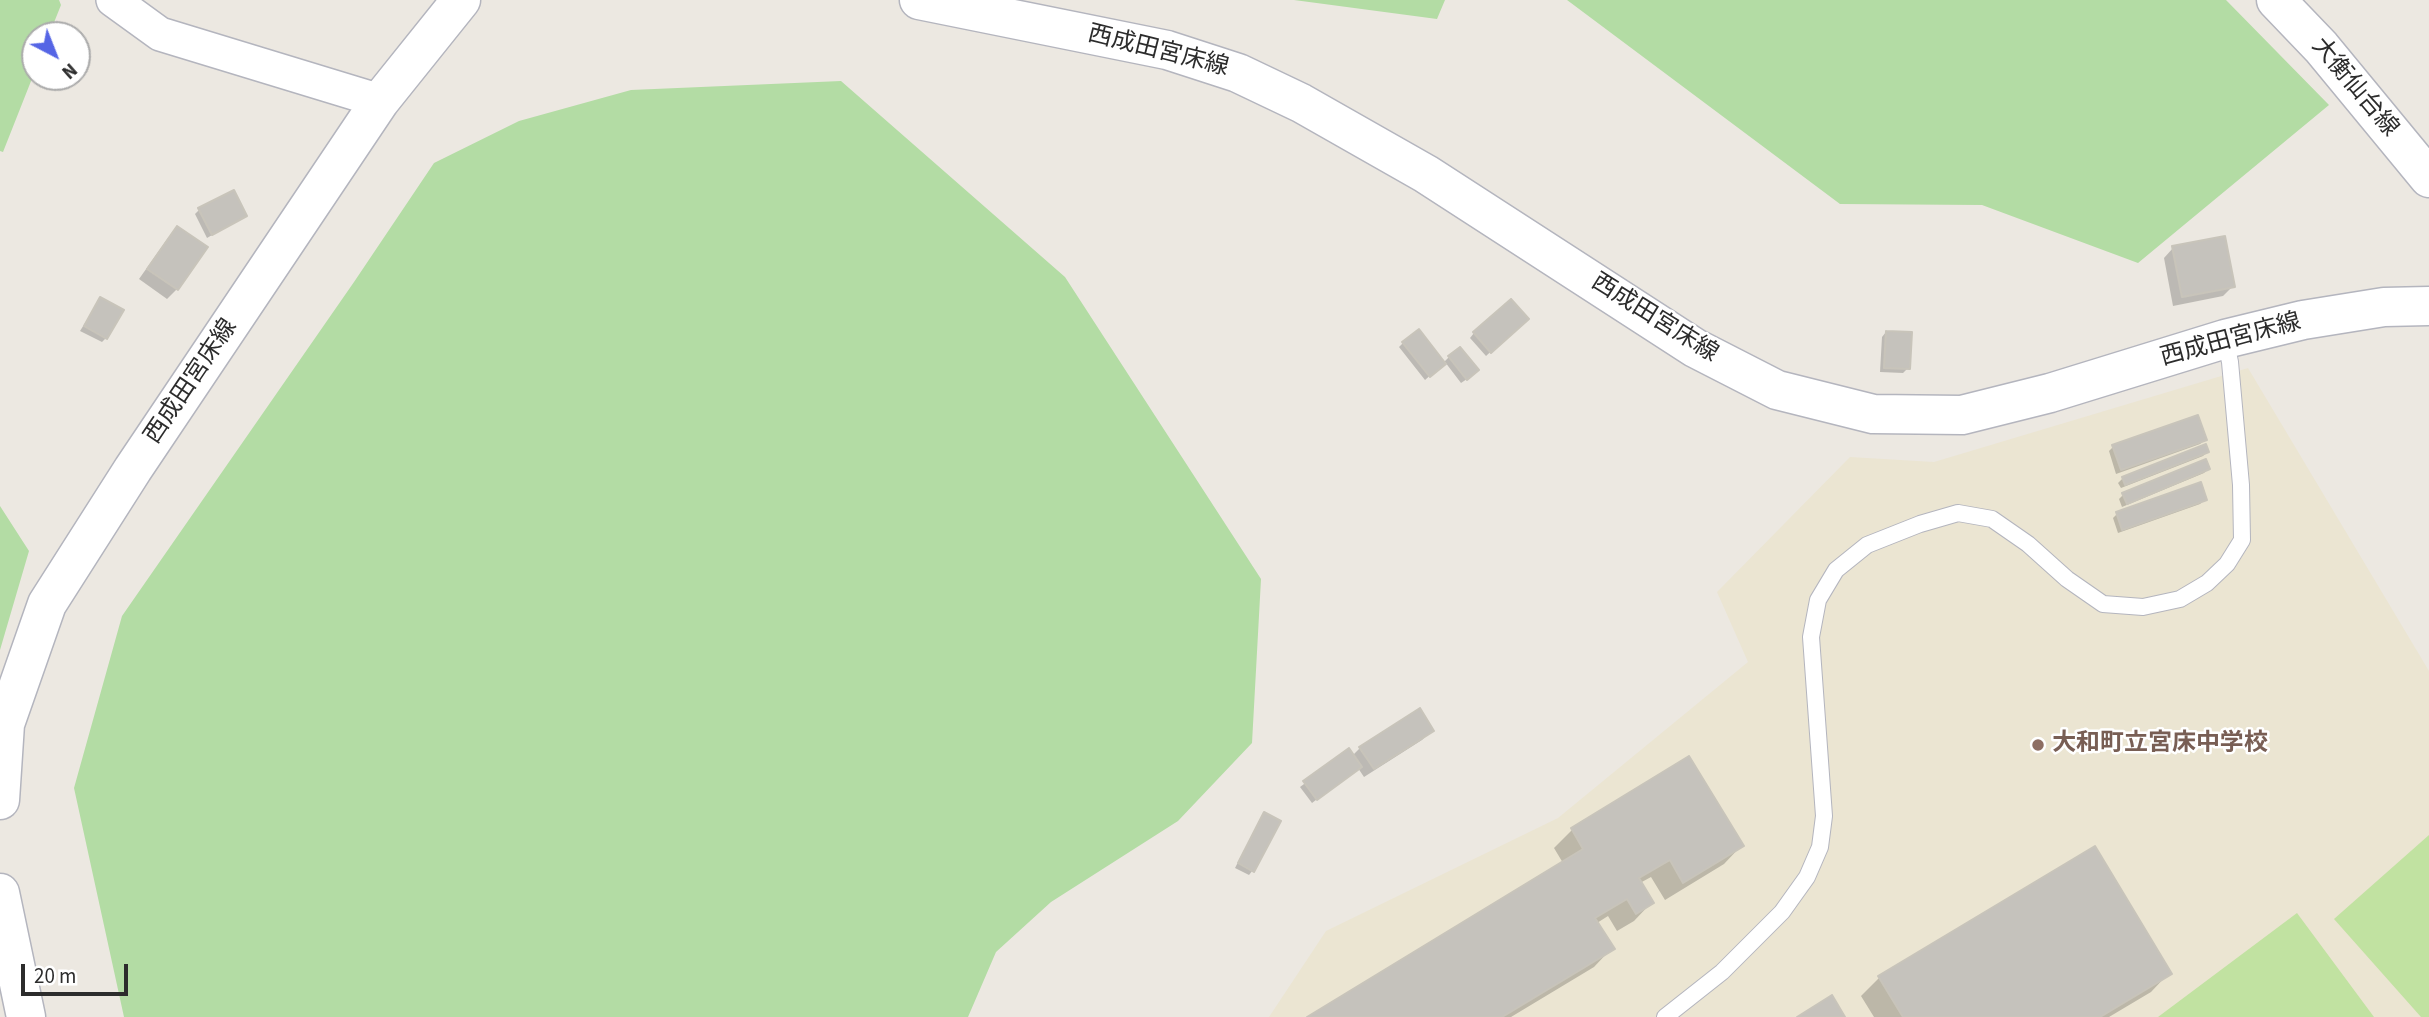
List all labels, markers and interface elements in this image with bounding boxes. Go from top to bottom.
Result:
north arrow [21,21,91,91]
street label: 西成田宮床線 [1085,21,1231,83]
street label: 大衡仙台線 [2304,33,2404,143]
text: N [55,56,83,85]
street label: 西成田宮床線 [1585,269,1723,369]
street label: 西成田宮床線 [2158,308,2304,374]
street label: 西成田宮床線 [140,314,244,450]
place label: 大和町立宮床中学校 [2052,731,2268,759]
marker: 大和町立宮床中学校 [2030,737,2046,753]
scale bar [24,950,131,994]
text: 20 m [34,961,76,991]

